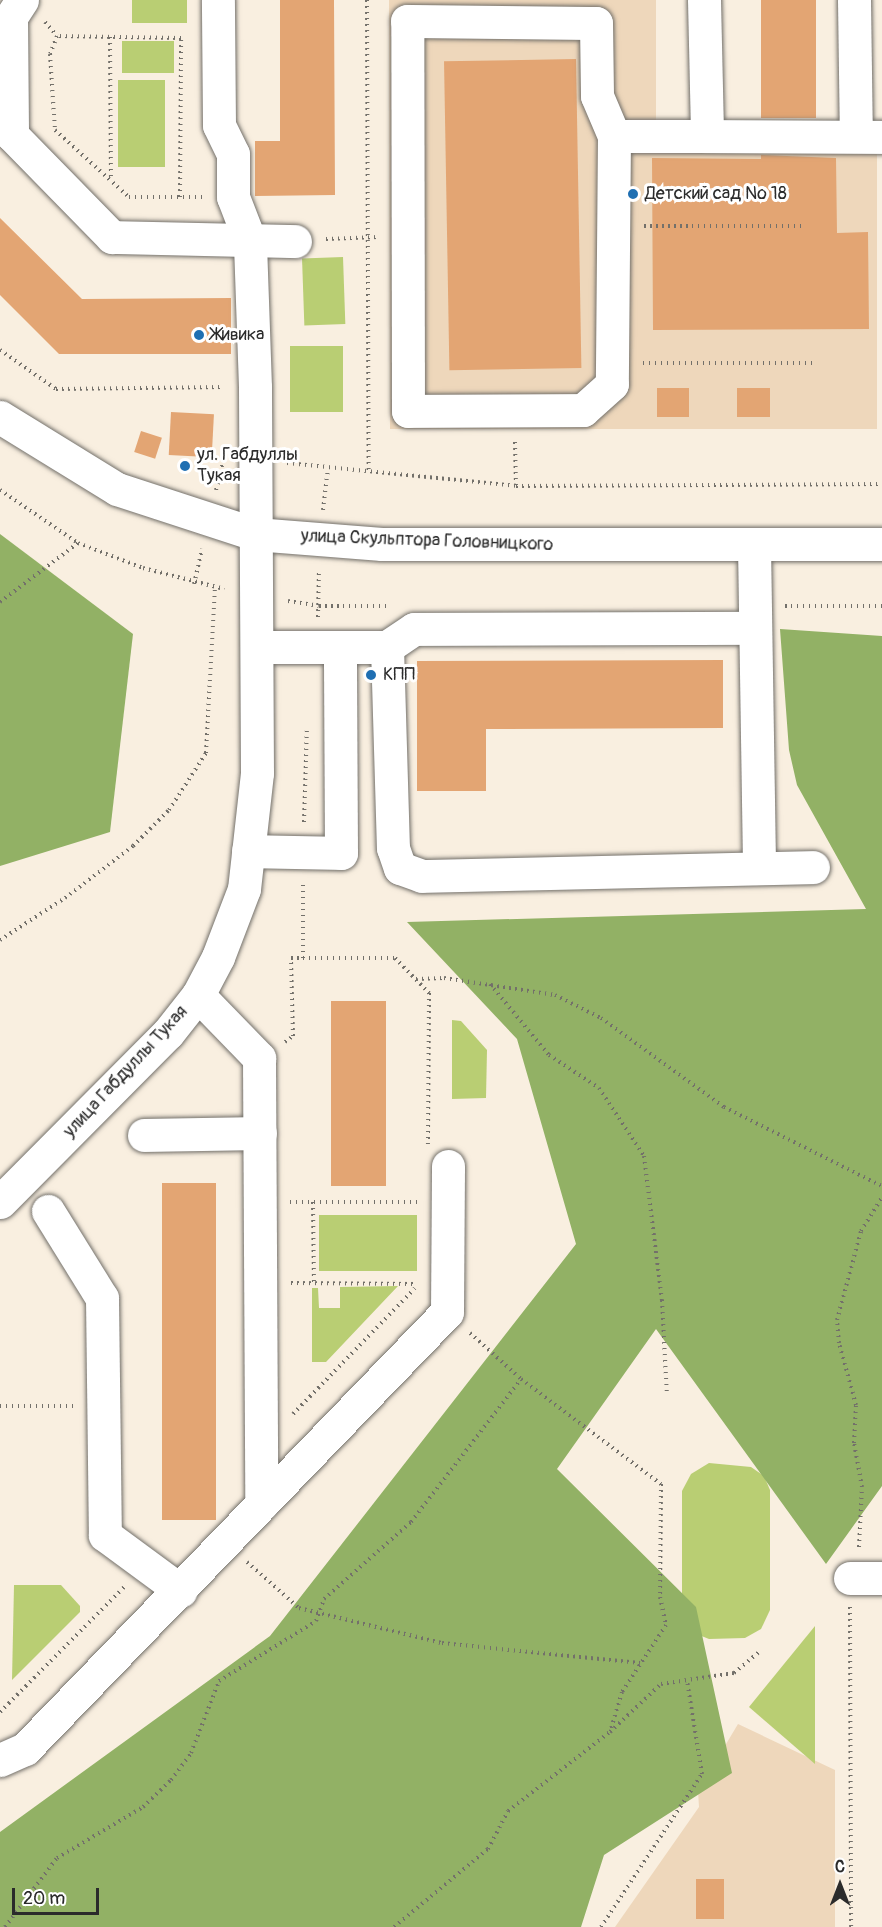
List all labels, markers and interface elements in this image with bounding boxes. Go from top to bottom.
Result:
place label: Детский сад № 18 [645,183,787,205]
marker: Детский сад № 18 [626,187,640,201]
place label: Живика [211,324,264,346]
marker: Живика [192,328,206,342]
place label: ул. Габдуллы Тукая [197,445,298,488]
marker: ул. Габдуллы Тукая [178,459,192,473]
street label: улица Скульптора Головницкого [300,526,554,556]
place label: КПП [383,664,415,686]
marker: КПП [364,668,378,682]
street label: улица Габдуллы Тукая [59,1002,193,1142]
north arrow [810,1855,870,1915]
text: С [835,1857,845,1877]
scale bar [15,1876,102,1914]
text: 20 m [23,1887,65,1910]

